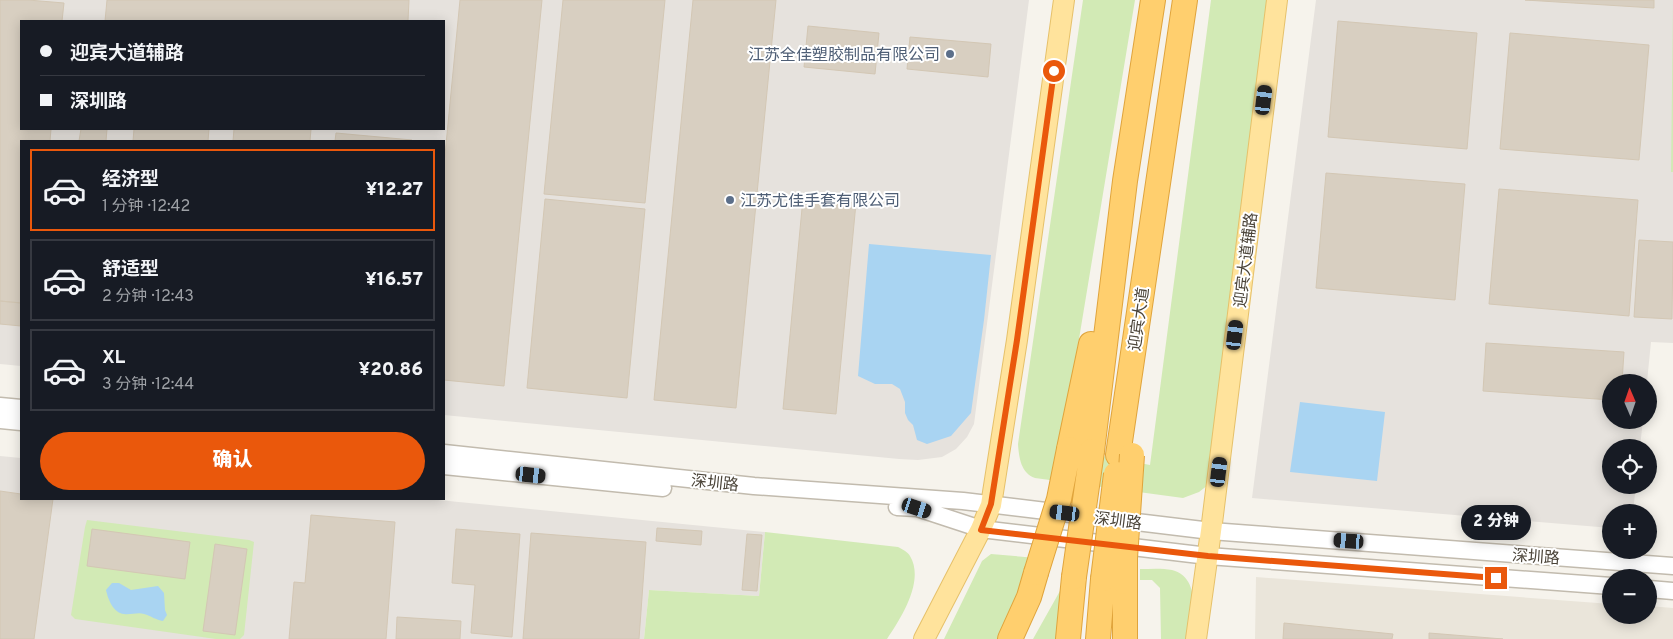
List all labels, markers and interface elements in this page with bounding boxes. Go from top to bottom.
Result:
text: 迎宾大道辅路 [70,42,184,66]
place label: 江苏全佳塑胶制品有限公司 [748,46,940,66]
marker: 江苏全佳塑胶制品有限公司 [944,48,956,60]
route start [1043,60,1065,82]
car [1254,84,1273,116]
text: 深圳路 [70,90,127,114]
icon: car [42,168,87,213]
text: 经济型 [102,168,159,192]
text: ¥12.27 [365,178,423,202]
place label: 江苏尤佳手套有限公司 [740,192,900,212]
marker: 江苏尤佳手套有限公司 [724,194,736,206]
text: 1 分钟 · 12:42 [102,197,190,217]
street label: 迎宾大道辅路 [1231,211,1263,309]
icon: car [42,258,87,303]
text: 舒适型 [102,258,159,282]
text: ¥16.57 [365,268,423,292]
street label: 迎宾大道 [1126,286,1154,352]
text: 2 分钟 · 12:43 [102,287,194,307]
car [1225,319,1244,351]
text: XL [102,346,125,370]
icon: car [42,348,87,393]
text: ¥20.86 [358,358,423,382]
north arrow [1602,374,1658,429]
map controls [1602,374,1657,624]
text: 3 分钟 · 12:44 [102,375,194,395]
button: 确认 [40,432,425,490]
button: locate [1602,439,1657,494]
car [1209,456,1228,488]
car [515,466,546,484]
street label: 深圳路 [690,472,740,496]
car [900,496,933,520]
car [1049,504,1080,522]
button: + [1602,504,1657,559]
callout: 2 分钟 [1461,506,1531,540]
street label: 深圳路 [1093,509,1143,535]
text: 2 分钟 [1473,512,1519,532]
car [1333,532,1364,550]
street label: 深圳路 [1511,546,1561,570]
route end [1485,567,1507,589]
button: − [1602,569,1657,624]

